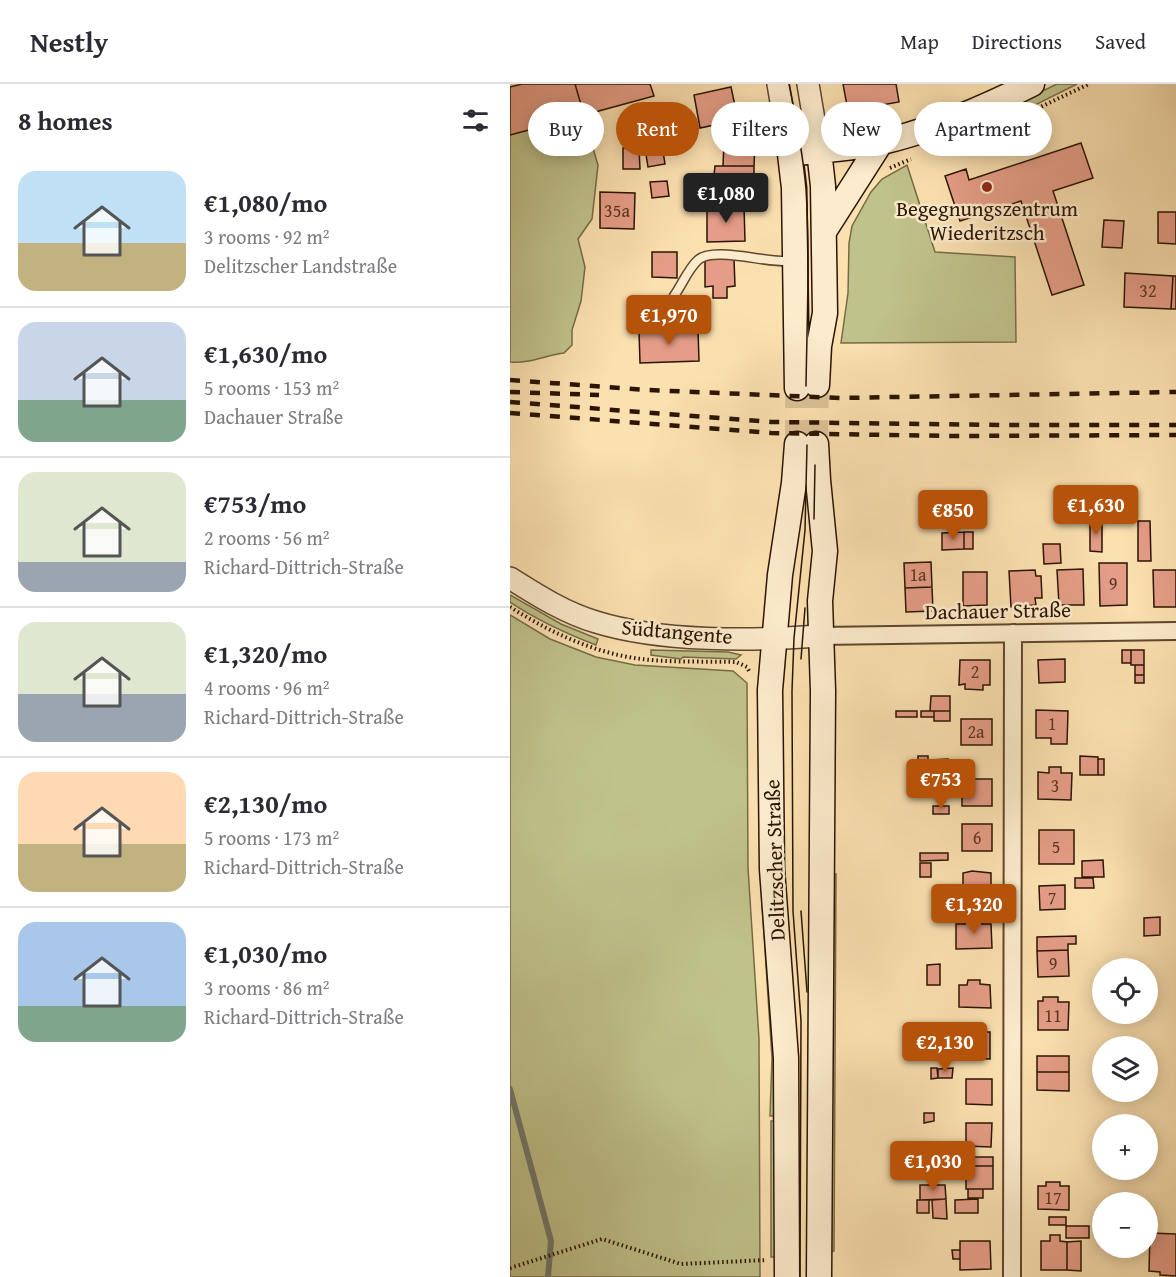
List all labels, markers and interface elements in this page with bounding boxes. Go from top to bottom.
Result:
text: Nestly [30,21,108,62]
text: Map [900,26,939,57]
text: Directions [972,26,1062,57]
text: Saved [1095,26,1146,57]
text: 8 homes [18,101,113,140]
chip: Buy [528,102,604,156]
chip: Rent [616,102,699,156]
chip: Filters [711,102,809,156]
chip: New [821,102,902,156]
chip: Apartment [914,102,1052,156]
icon: filters [459,104,492,137]
pin: €1,080 [677,173,775,224]
text: €1,080 [697,178,755,207]
marker: Begegnungszentrum Wiederitzsch [980,180,994,194]
text: €1,080/mo [204,183,327,222]
place label: Begegnungszentrum Wiederitzsch [896,193,1078,248]
icon: home [66,195,138,267]
house number: 35a [604,197,630,224]
text: 3 rooms · 92 m² [204,222,330,251]
text: Delitzscher Landstraße [204,251,397,280]
house number: 32 [1139,277,1157,304]
pin: €1,970 [620,295,718,346]
text: €1,970 [640,300,698,329]
text: €1,630/mo [204,334,327,373]
icon: home [66,346,138,418]
text: 5 rooms · 153 m² [204,373,339,402]
text: Dachauer Straße [204,402,343,431]
text: €753/mo [204,484,306,523]
pin: €1,630 [1047,485,1145,536]
pin: €850 [917,490,989,541]
text: €1,630 [1067,490,1125,519]
text: €850 [932,495,974,524]
icon: home [66,496,138,568]
text: 2 rooms · 56 m² [204,523,330,552]
text: Richard-Dittrich-Straße [204,552,404,581]
house number: 1a [909,561,927,588]
house number: 9 [1109,570,1117,597]
street label: Dachauer Straße [925,594,1071,627]
street label: Südtangente [620,611,734,652]
text: €1,320/mo [204,634,327,673]
icon: home [66,646,138,718]
house number: 2 [971,658,979,685]
text: 4 rooms · 96 m² [204,673,330,702]
text: Richard-Dittrich-Straße [204,702,404,731]
house number: 1 [1048,710,1056,737]
house number: 2a [967,718,985,745]
pin: €753 [905,759,977,810]
text: €753 [920,764,962,793]
house number: 3 [1051,772,1059,799]
street label: Delitzscher Straße [756,779,793,941]
text: €2,130/mo [204,784,327,823]
icon: home [66,796,138,868]
text: 5 rooms · 173 m² [204,823,339,852]
house number: 6 [973,824,981,851]
house number: 5 [1052,833,1060,860]
text: Richard-Dittrich-Straße [204,852,404,881]
pin: €1,320 [925,884,1023,935]
house number: 7 [1048,884,1056,911]
text: €1,320 [945,889,1003,918]
text: €1,030/mo [204,934,327,973]
icon: home [66,946,138,1018]
house number: 9 [1049,950,1057,977]
map controls [1092,958,1158,1258]
button: locate [1092,958,1158,1024]
text: 3 rooms · 86 m² [204,973,330,1002]
text: Richard-Dittrich-Straße [204,1002,404,1031]
house number: 11 [1044,1002,1062,1029]
pin: €2,130 [896,1022,994,1073]
text: €2,130 [916,1027,974,1056]
button: layers [1092,1036,1158,1102]
button: + [1092,1114,1158,1180]
pin: €1,030 [884,1141,982,1192]
text: €1,030 [904,1146,962,1175]
house number: 17 [1044,1184,1062,1211]
button: − [1092,1192,1158,1258]

